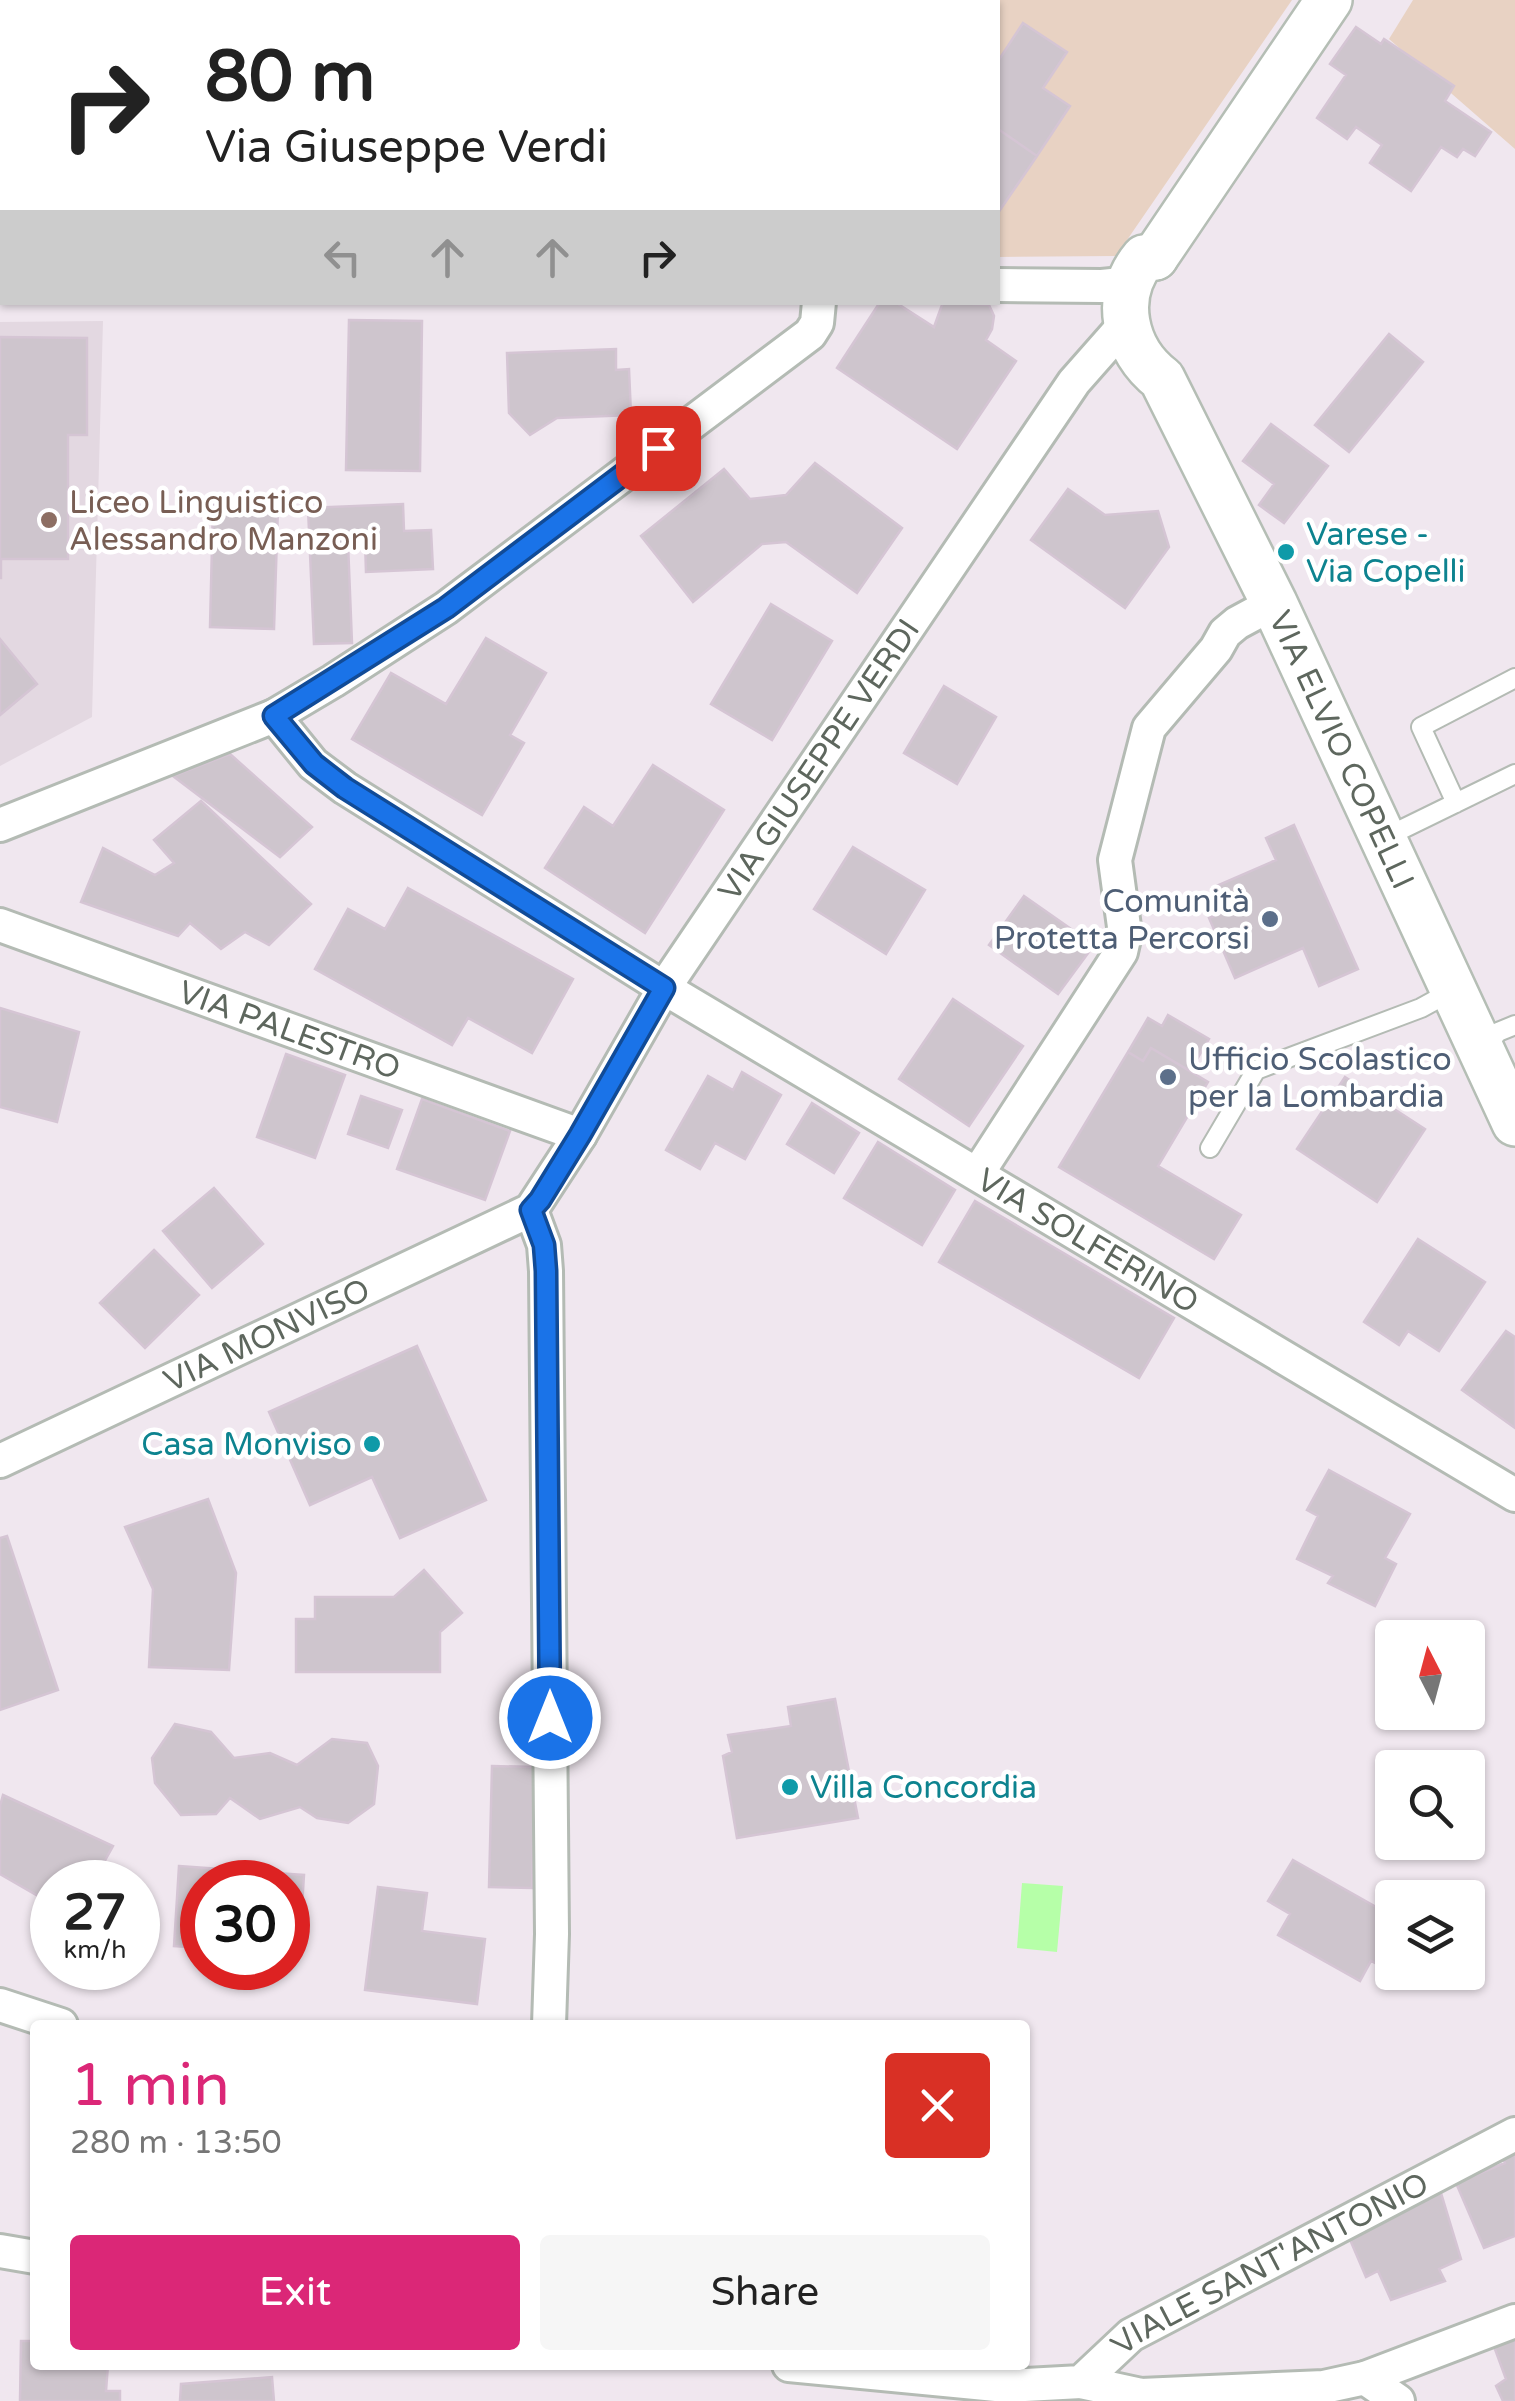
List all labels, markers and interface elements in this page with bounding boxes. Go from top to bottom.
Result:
text: 80 m [205,36,375,120]
icon: right [40,40,170,170]
text: Via Giuseppe Verdi [205,121,608,175]
icon: left [315,230,370,285]
icon: ahead [420,230,475,285]
icon: ahead [525,230,580,285]
icon: right [630,230,685,285]
pin [616,406,701,491]
icon: arrive [631,421,686,476]
place label: Liceo Linguistico Alessandro Manzoni [69,484,378,559]
marker: Liceo Linguistico Alessandro Manzoni [38,509,60,531]
place label: Varese - Via Copelli [1306,516,1466,591]
marker: Varese - Via Copelli [1275,541,1297,563]
street label: VIA ELVIO COPELLI [1260,605,1422,895]
street label: VIA GIUSEPPE VERDI [711,612,928,908]
place label: Comunità Protetta Percorsi [994,883,1250,958]
marker: Comunità Protetta Percorsi [1259,908,1281,930]
street label: VIA PALESTRO [173,973,405,1088]
place label: Ufficio Scolastico per la Lombardia [1188,1041,1452,1116]
marker: Ufficio Scolastico per la Lombardia [1157,1066,1179,1088]
street label: VIA SOLFERINO [970,1161,1205,1322]
street label: VIA MONVISO [158,1271,376,1401]
place label: Casa Monviso [141,1426,352,1464]
marker: Casa Monviso [361,1433,383,1455]
north arrow [1375,1620,1485,1730]
map controls [1375,1620,1485,1990]
position arrow [498,1666,602,1770]
button: search [1375,1750,1485,1860]
place label: Villa Concordia [810,1769,1037,1807]
marker: Villa Concordia [779,1776,801,1798]
speed limit sign: 30 [180,1860,310,1990]
button: layers [1375,1880,1485,1990]
text: 27 [64,1883,126,1943]
text: km/h [64,1935,126,1965]
text: 1 min [70,2050,230,2122]
button: close [885,2053,990,2158]
text: 280 m · 13:50 [70,2124,282,2162]
street label: VIALE SANT'ANTONIO [1104,2165,1435,2364]
button: Exit [70,2235,520,2350]
button: Share [540,2235,990,2350]

